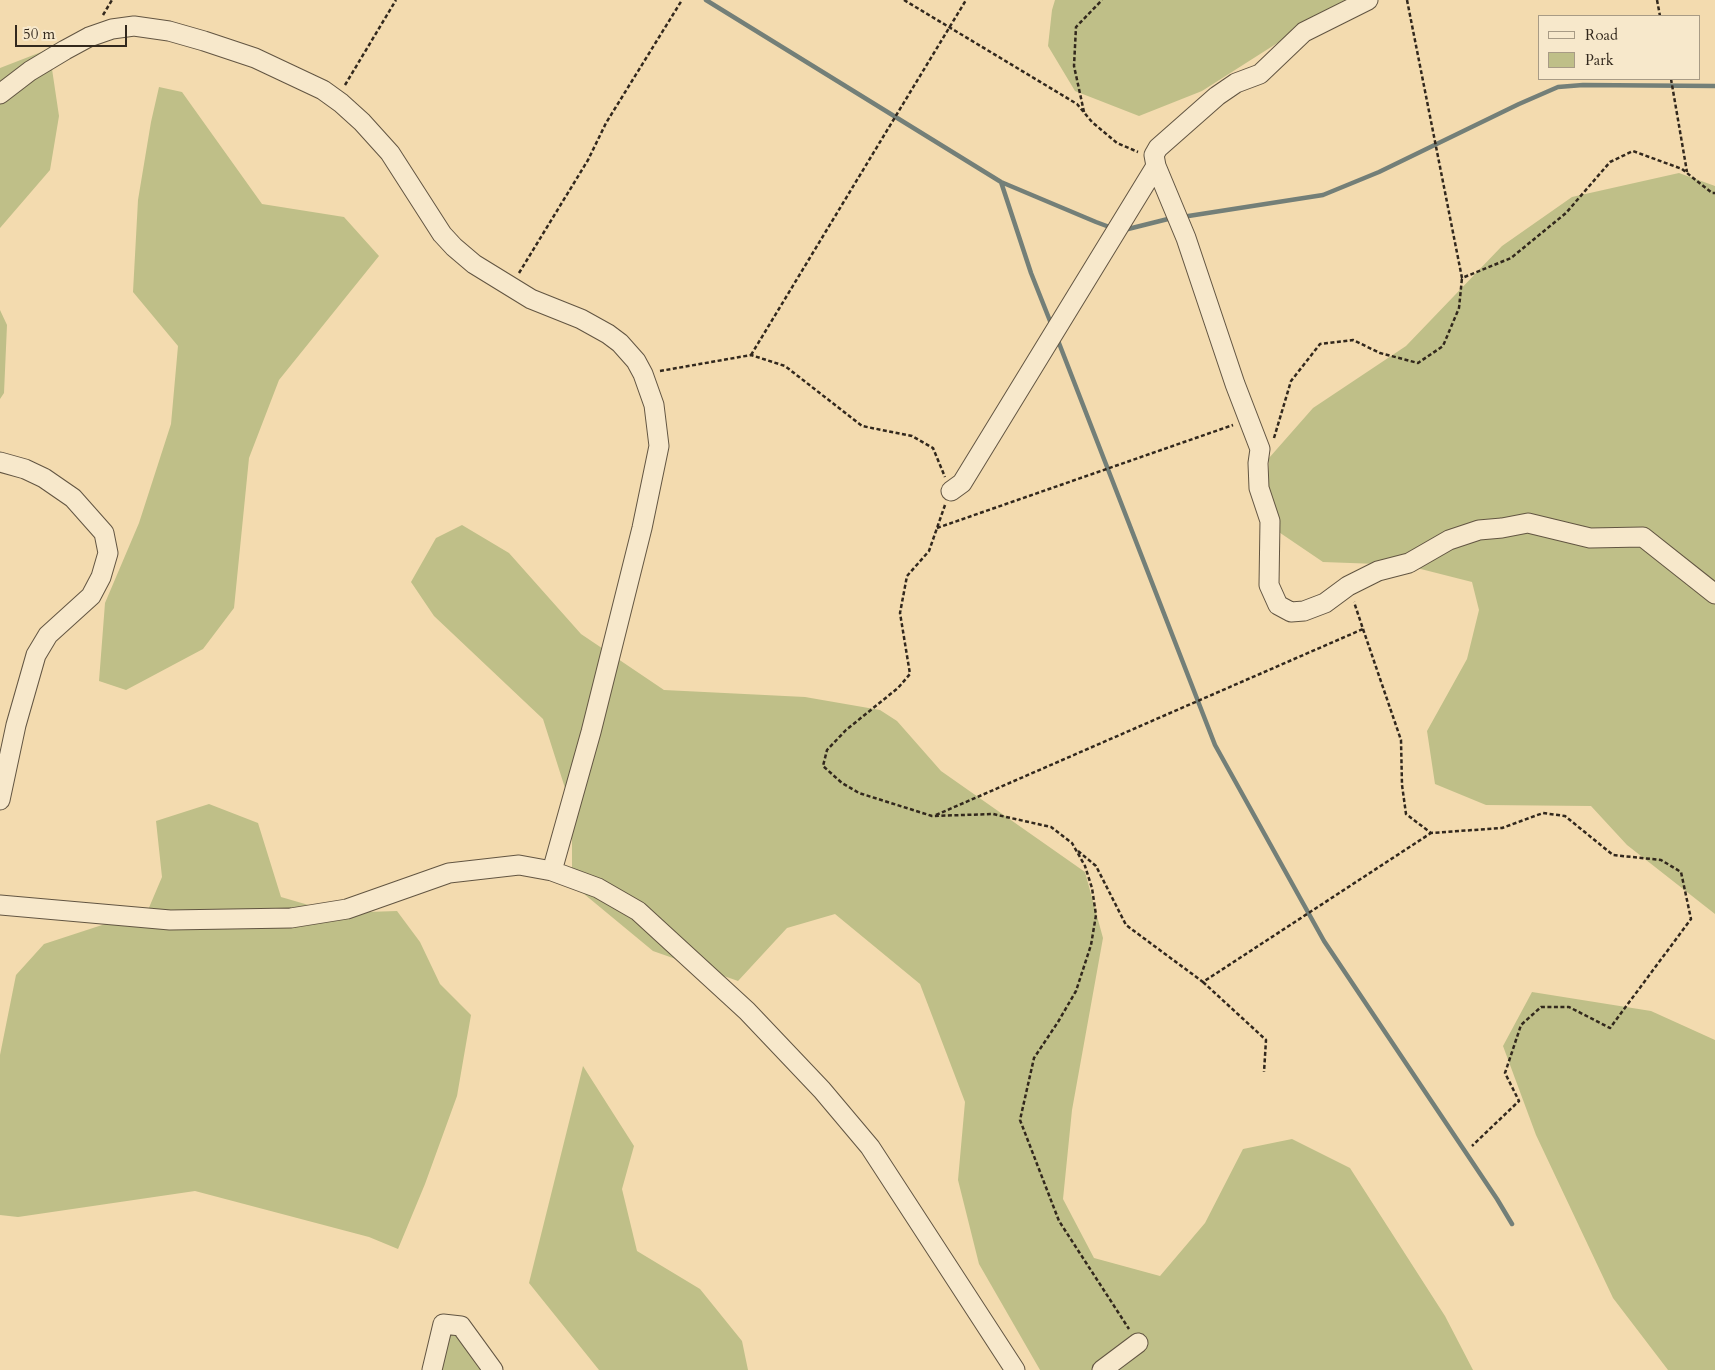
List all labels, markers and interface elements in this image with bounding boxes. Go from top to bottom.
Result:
scale bar [18,15,130,47]
legend [1538,15,1700,80]
text: 50 m [23,24,55,44]
text: Road [1585,25,1618,45]
text: Park [1585,50,1614,70]

